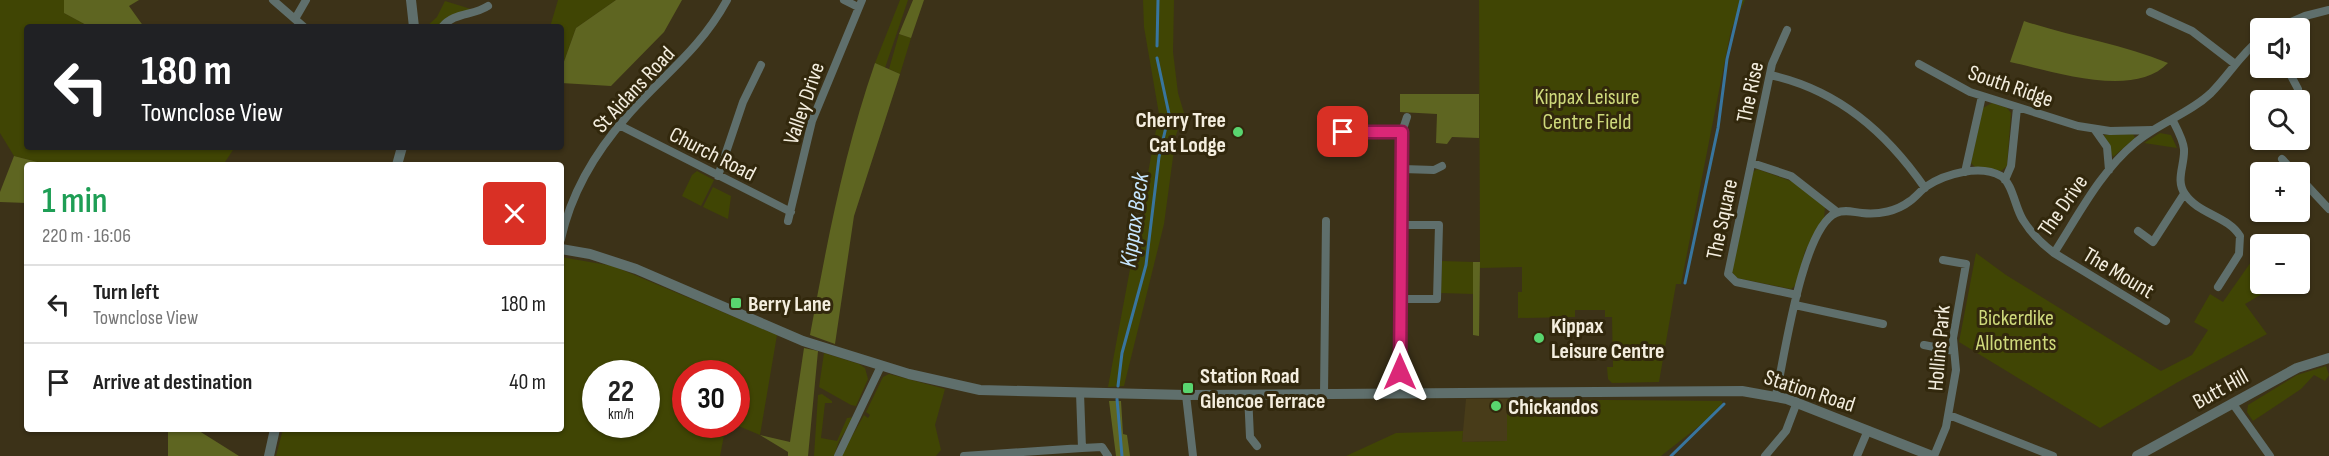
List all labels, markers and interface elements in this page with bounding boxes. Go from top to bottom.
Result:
map controls [2250,18,2310,294]
button: sound [2250,18,2310,78]
street label: St Aidans Road [587,41,681,139]
text: 180 m [141,46,232,97]
icon: left [42,48,120,126]
street label: Valley Drive [778,59,831,148]
street label: The Rise [1731,59,1770,125]
street label: South Ridge [1964,59,2057,114]
park label: Kippax Leisure Centre Field [1534,84,1640,136]
button: search [2250,90,2310,150]
text: Townclose View [141,97,283,129]
pin [1317,106,1368,157]
place label: Cherry Tree Cat Lodge [1135,107,1226,159]
icon: arrive [1326,115,1359,148]
street label: Church Road [664,121,760,188]
marker: Cherry Tree Cat Lodge [1231,125,1245,139]
button: + [2250,162,2310,222]
water label: Kippax Beck [1114,170,1156,269]
street label: The Drive [2032,170,2094,242]
street label: The Square [1701,177,1744,262]
text: 1 min [42,180,107,223]
button: close [483,182,546,245]
text: 220 m · 16:06 [42,224,131,248]
button: − [2250,234,2310,294]
street label: The Mount [2078,242,2159,305]
text: Turn left [93,279,159,306]
icon: left [42,288,75,321]
text: 180 m [501,291,546,318]
place label: Berry Lane [748,291,831,318]
marker: Berry Lane [729,296,743,310]
street label: Hollins Park [1922,304,1957,392]
park label: Bickerdike Allotments [1975,305,2056,357]
text: Townclose View [93,306,198,330]
place label: Kippax Leisure Centre [1551,313,1664,365]
marker: Kippax Leisure Centre [1532,331,1546,345]
position arrow [1368,340,1432,404]
speed limit sign: 30 [672,360,750,438]
place label: Station Road Glencoe Terrace [1200,363,1325,415]
street label: Butt Hill [2188,363,2253,416]
street label: Station Road [1761,364,1858,419]
icon: arrive [42,366,75,399]
text: Arrive at destination [93,369,252,396]
text: 40 m [509,369,546,396]
text: 22 [608,374,634,410]
marker: Station Road Glencoe Terrace [1181,381,1195,395]
place label: Chickandos [1508,394,1598,421]
marker: Chickandos [1489,399,1503,413]
text: km/h [608,405,634,424]

